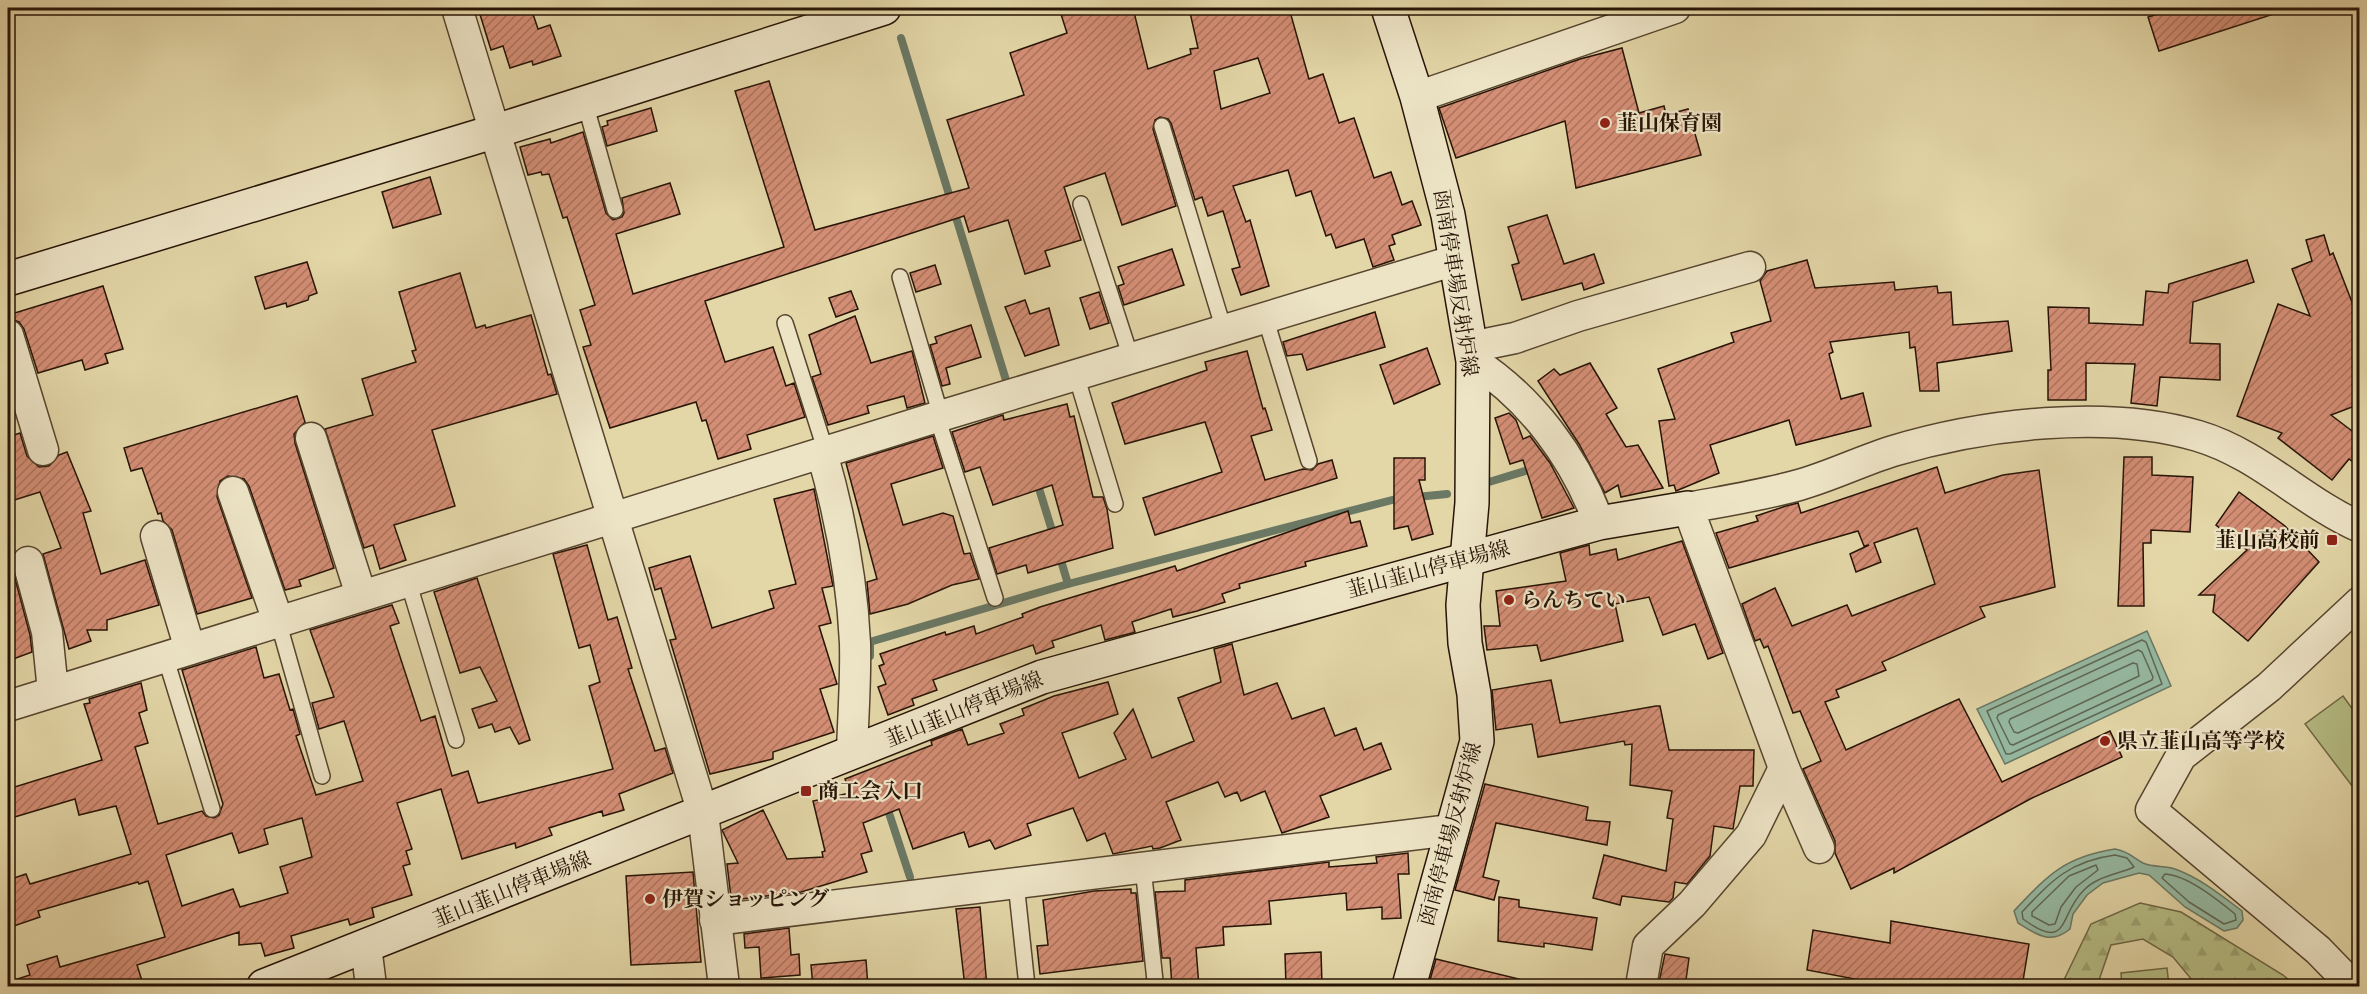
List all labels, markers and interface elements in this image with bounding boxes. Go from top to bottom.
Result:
place label: 韮山保育園 [1617,111,1722,135]
marker: 韮山保育園 [1598,116,1612,130]
street label: 函南停車場反射炉線 [1429,188,1482,378]
place label: 韮山高校前 [2215,528,2320,552]
marker: 韮山高校前 [2325,533,2339,547]
street label: 韮山韮山停車場線 [1344,537,1512,602]
place label: らんちてい [1521,590,1626,612]
marker: らんちてい [1502,593,1516,607]
street label: 韮山韮山停車場線 [882,667,1046,752]
place label: 県立韮山高等学校 [2117,729,2285,753]
marker: 県立韮山高等学校 [2098,734,2112,748]
street label: 函南停車場反射炉線 [1415,740,1486,928]
place label: 商工会入口 [818,779,923,803]
marker: 商工会入口 [799,784,813,798]
street label: 韮山韮山停車場線 [430,847,594,932]
place label: 伊賀ショッピング [662,888,829,911]
marker: 伊賀ショッピング [643,892,657,906]

